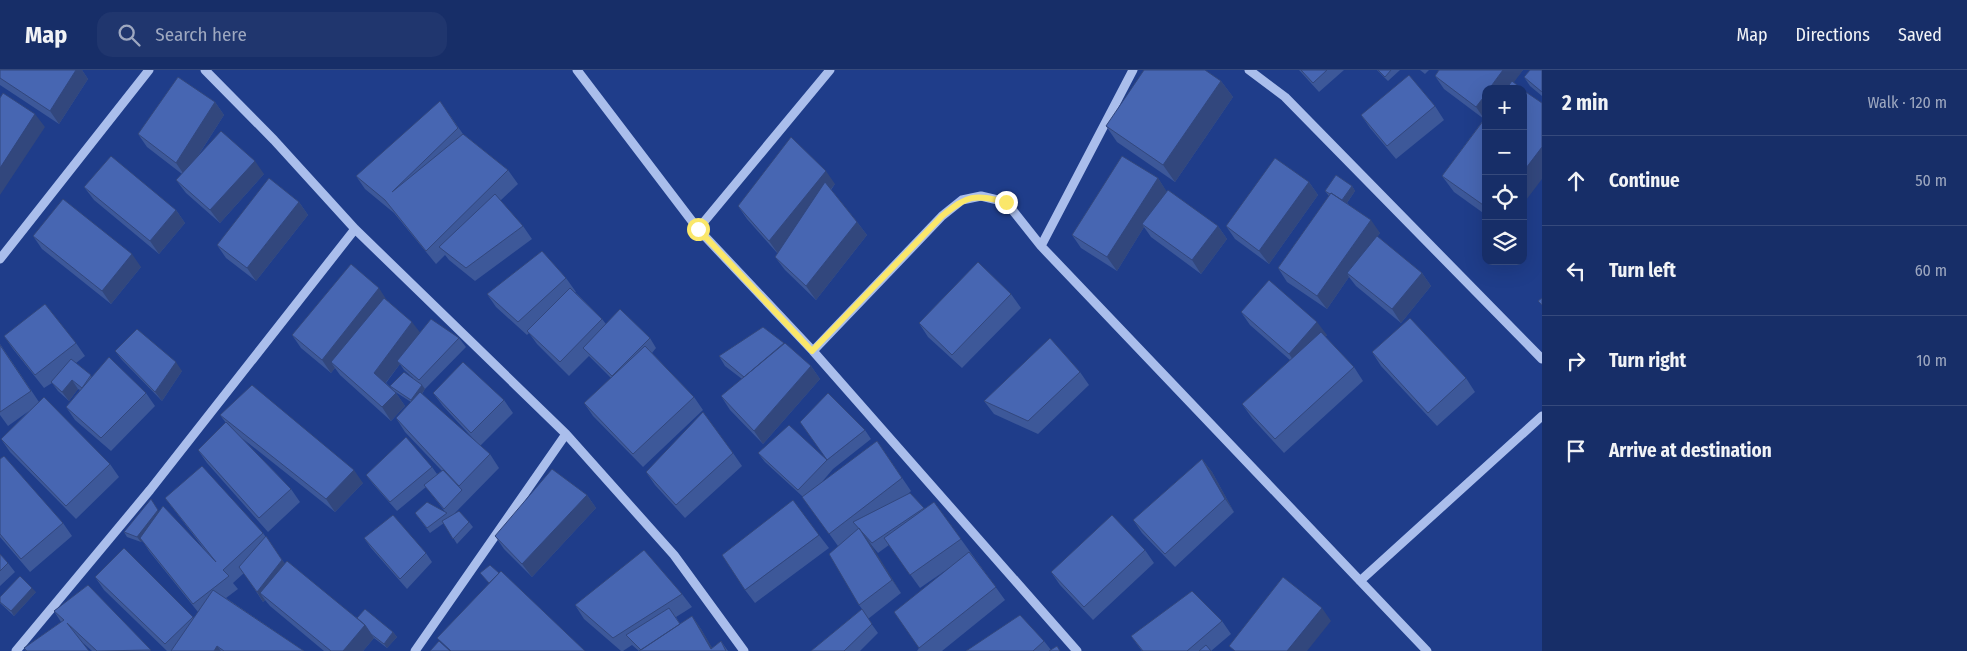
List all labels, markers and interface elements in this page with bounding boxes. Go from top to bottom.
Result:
search box [97,12,447,57]
text: Map [25,21,67,49]
icon: search [115,21,143,49]
text: Search here [155,23,247,46]
text: Map [1736,24,1768,46]
text: Directions [1796,24,1870,46]
text: Saved [1898,24,1942,46]
map controls [1482,85,1527,265]
button: + [1482,85,1527,130]
text: 2 min [1562,90,1609,116]
text: Walk · 120 m [1868,93,1947,112]
button: − [1482,130,1527,175]
icon: ahead [1562,167,1590,195]
text: Continue [1609,169,1680,192]
text: 50 m [1915,171,1947,190]
button: locate [1482,175,1527,220]
route end [995,191,1018,214]
route start [687,218,710,241]
button: layers [1482,220,1527,265]
icon: left [1562,257,1590,285]
text: Turn left [1609,259,1676,282]
text: 60 m [1915,261,1947,280]
icon: right [1562,347,1590,375]
text: Turn right [1609,349,1686,372]
text: 10 m [1916,351,1947,370]
icon: arrive [1562,437,1590,465]
text: Arrive at destination [1609,439,1772,462]

